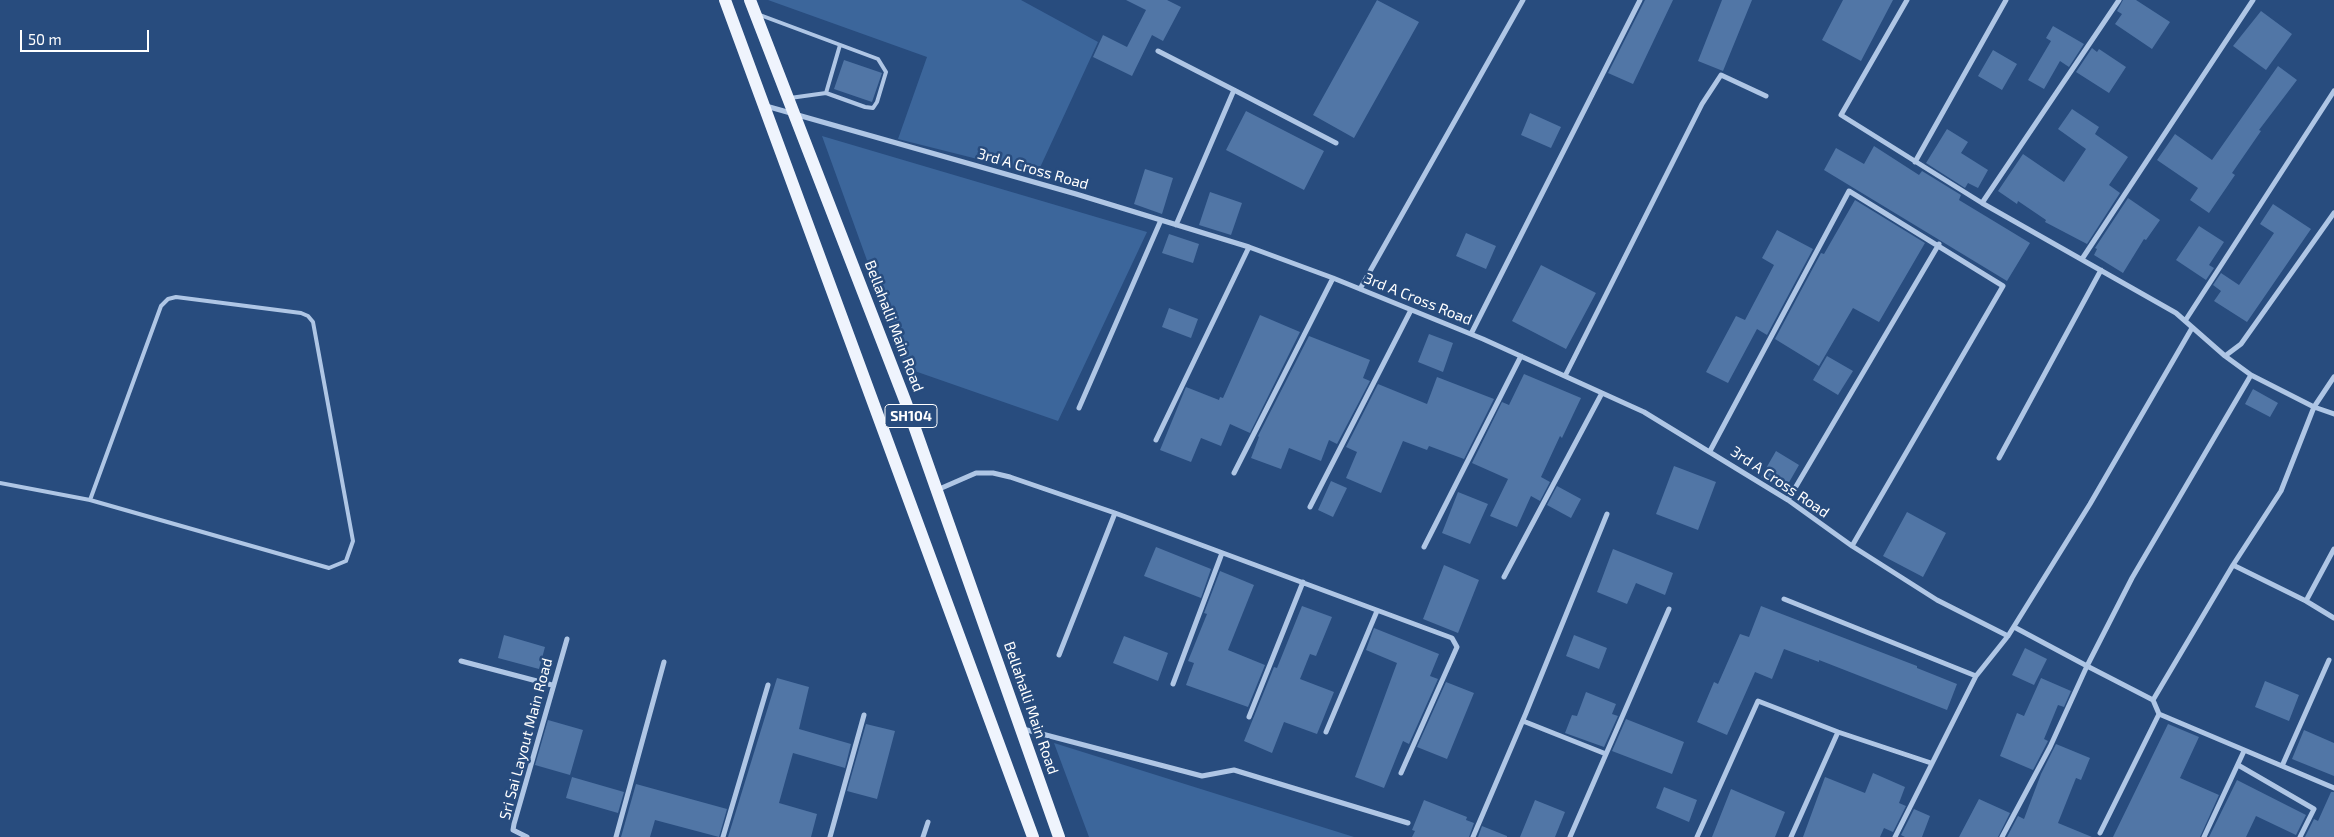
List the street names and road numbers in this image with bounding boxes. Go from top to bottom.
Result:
street label: 3rd A Cross Road [975,145,1091,193]
street label: Bellahalli Main Road [861,258,927,394]
street label: 3rd A Cross Road [1361,269,1475,329]
road number: SH104 [885,404,937,428]
street label: 3rd A Cross Road [1727,442,1833,522]
street label: Bellahalli Main Road [1000,639,1062,777]
street label: Sri Sai Layout Main Road [496,656,556,822]

